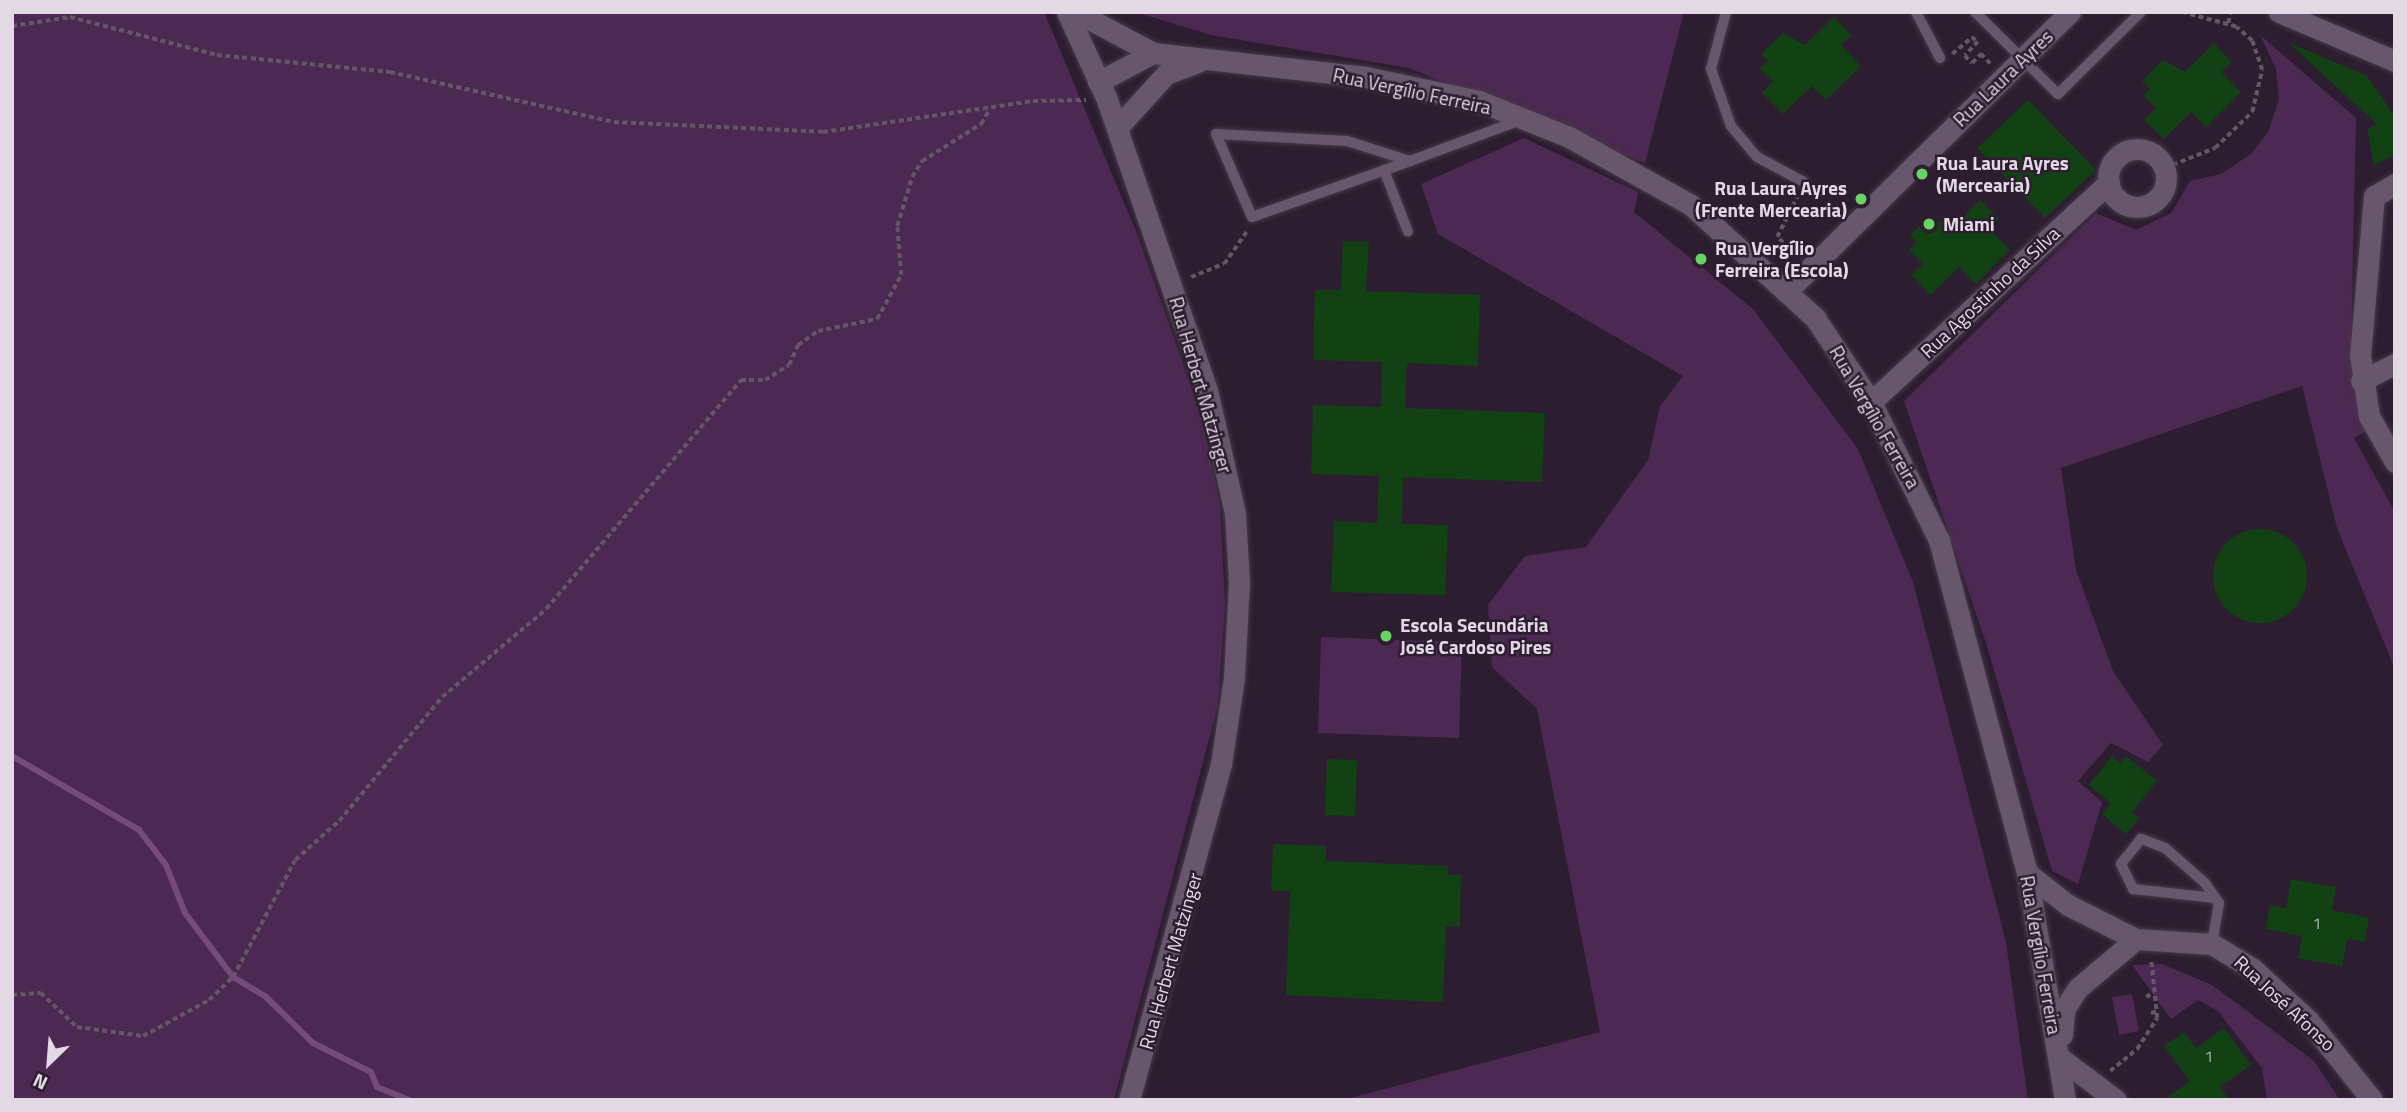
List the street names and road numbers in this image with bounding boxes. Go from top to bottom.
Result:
street label: Rua Laura Ayres [1949,25,2057,131]
street label: Rua Vergílio Ferreira [1331,63,1493,119]
street label: Rua Agostinho da Silva [1916,222,2064,362]
street label: Rua Herbert Matzinger [1165,294,1237,476]
street label: Rua Vergílio Ferreira [1825,342,1925,492]
street label: Rua Herbert Matzinger [1134,870,1206,1052]
street label: Rua Vergílio Ferreira [2016,874,2066,1036]
street label: Rua José Afonso [2230,950,2340,1056]

